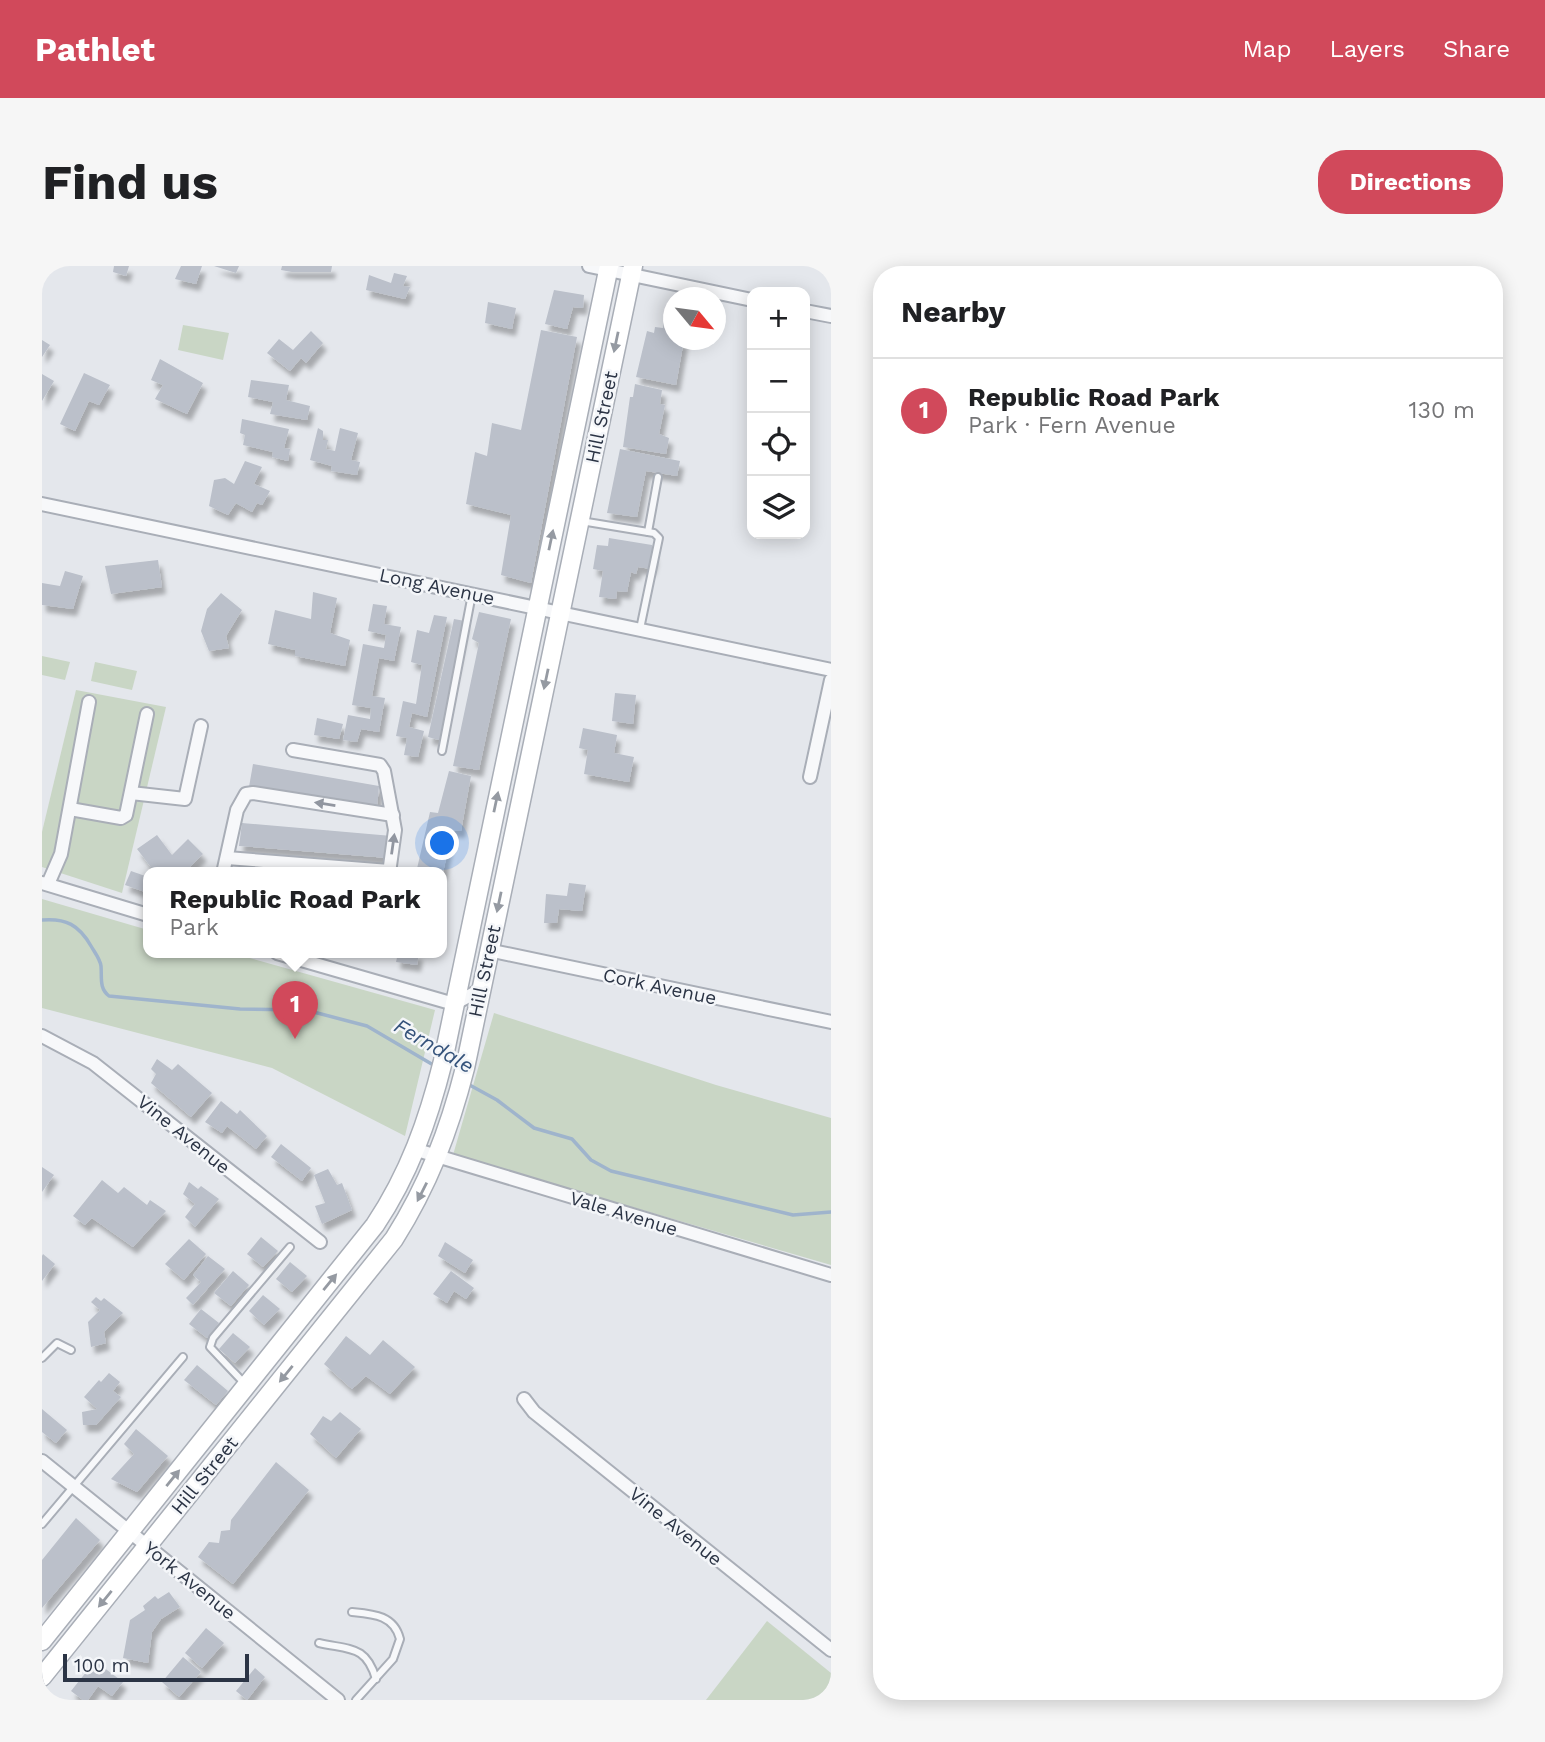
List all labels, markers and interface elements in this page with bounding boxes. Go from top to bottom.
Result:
text: Pathlet [35,30,155,69]
text: Map [1243,35,1291,63]
text: Layers [1329,35,1405,63]
text: Share [1443,35,1510,63]
button: Directions [1318,150,1503,214]
text: Find us [42,153,218,211]
north arrow [663,287,726,350]
map controls [747,287,810,539]
button: + [747,287,810,350]
text: Nearby [901,294,1006,329]
one-way arrow [611,331,622,353]
button: − [747,350,810,413]
street label: Hill Street [581,369,622,465]
text: Republic Road Park [968,382,1219,412]
text: 1 [919,397,929,424]
text: 130 m [1409,397,1475,424]
text: Park · Fern Avenue [968,412,1176,439]
button: locate [747,413,810,476]
button: layers [747,476,810,539]
one-way arrow [546,529,557,551]
street label: Long Avenue [377,563,497,610]
one-way arrow [540,668,551,690]
one-way arrow [491,791,502,813]
one-way arrow [314,798,336,809]
your location [425,826,459,860]
one-way arrow [388,833,399,855]
popup [143,867,447,958]
text: Republic Road Park [169,884,421,914]
one-way arrow [493,891,504,913]
text: Park [169,914,219,941]
street label: Hill Street [464,923,505,1019]
street label: Cork Avenue [601,963,719,1010]
pin: 1 [272,981,318,1039]
water label: Ferndale [390,1013,479,1078]
street label: Vine Avenue [133,1090,235,1179]
one-way arrow [417,1182,428,1202]
street label: Vale Avenue [567,1186,681,1241]
one-way arrow [323,1274,338,1292]
one-way arrow [279,1365,294,1382]
street label: Hill Street [166,1432,243,1519]
one-way arrow [165,1470,180,1488]
street label: Vine Avenue [625,1482,727,1571]
street label: York Avenue [139,1536,240,1625]
one-way arrow [97,1589,112,1607]
scale bar [63,1651,248,1683]
text: 100 m [74,1654,130,1677]

